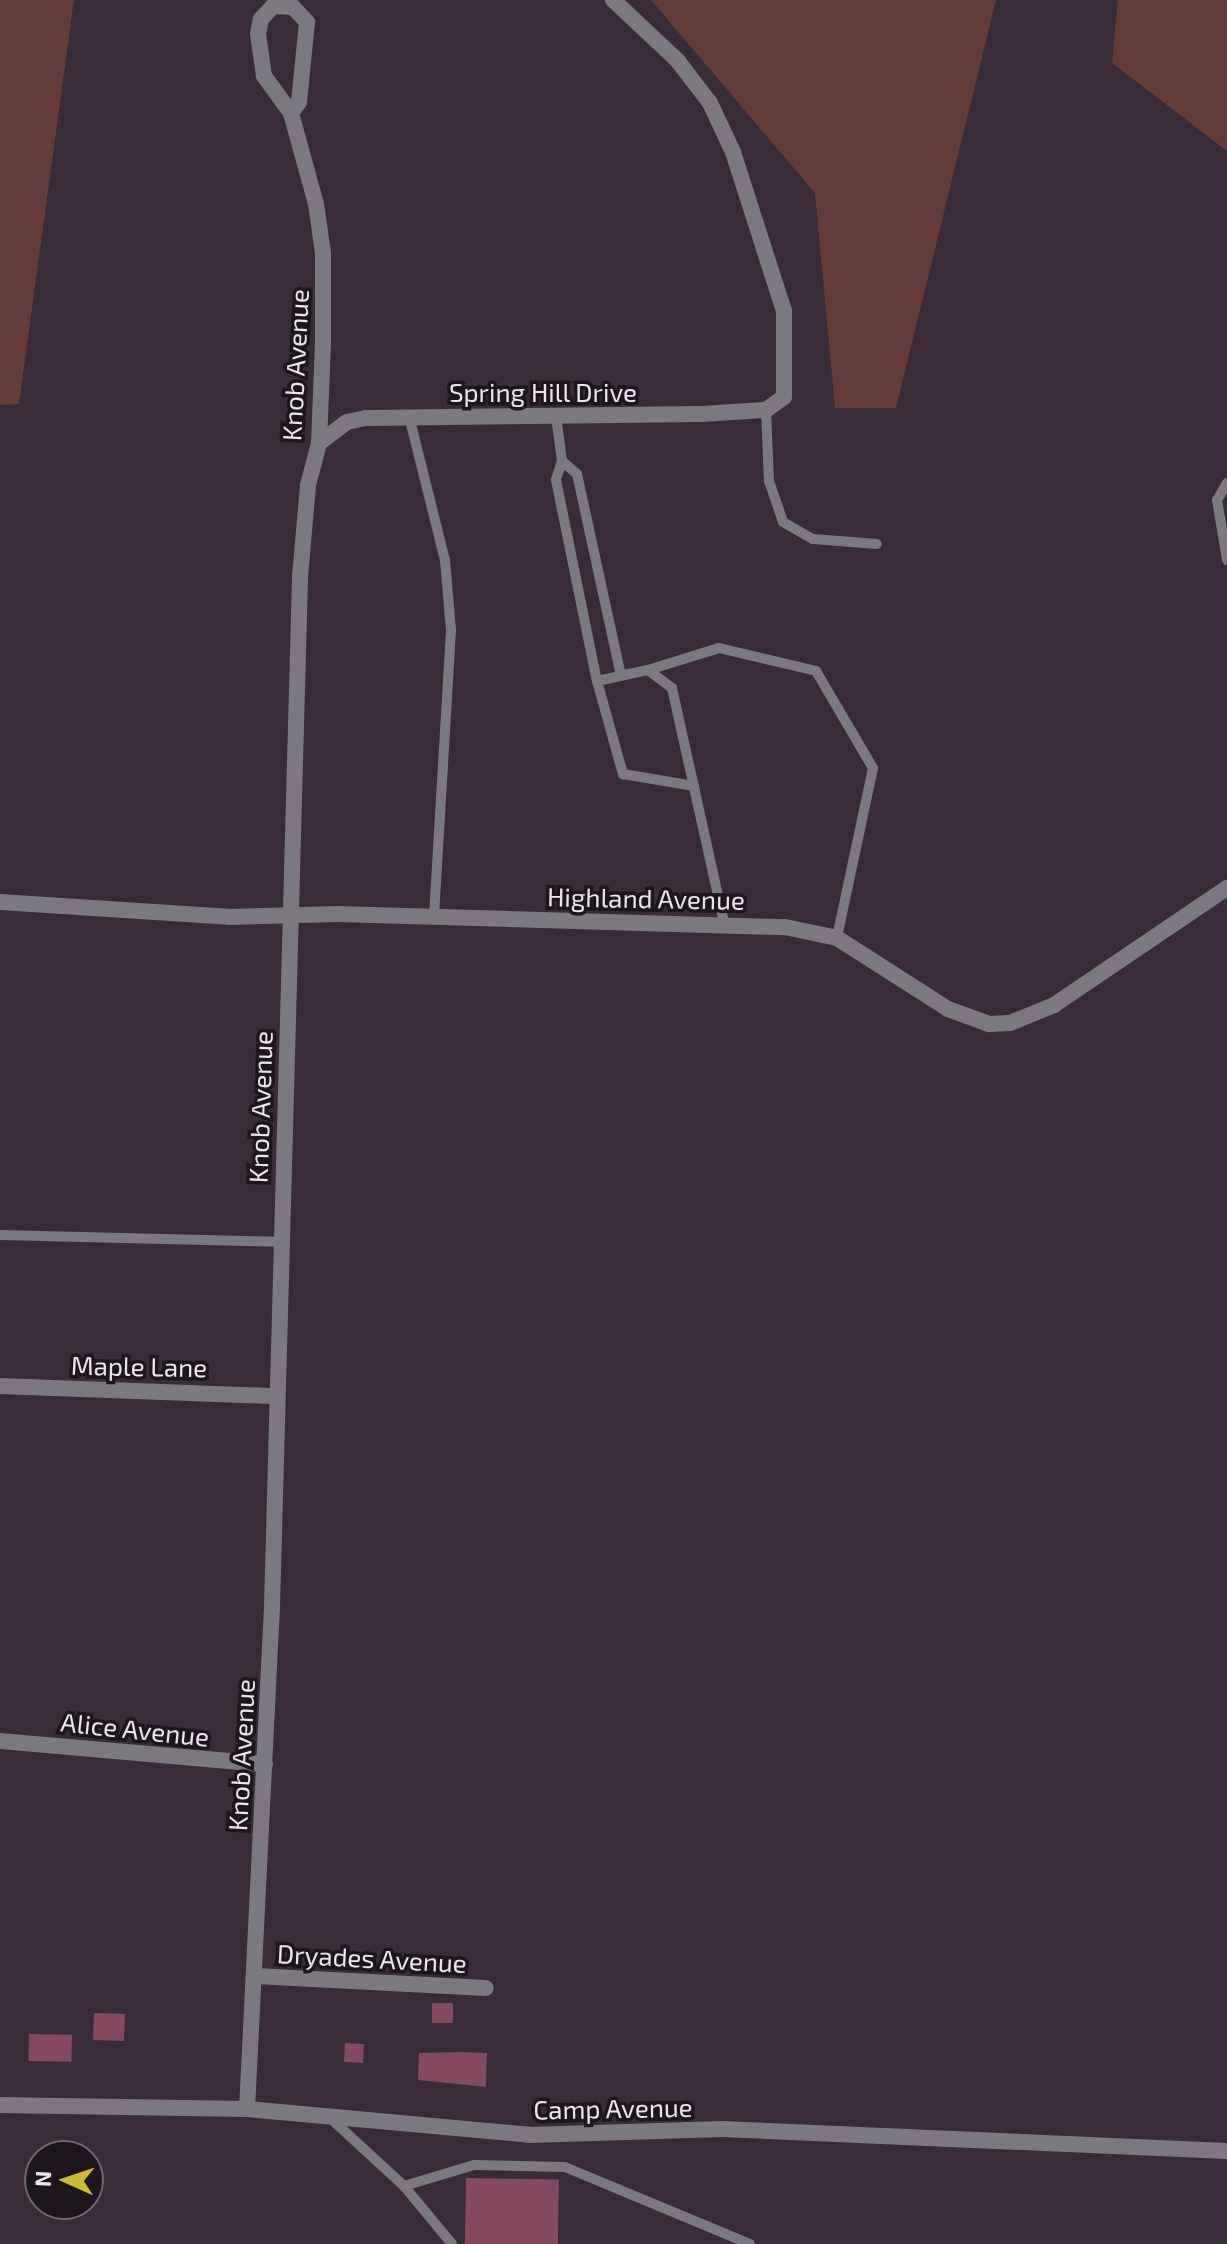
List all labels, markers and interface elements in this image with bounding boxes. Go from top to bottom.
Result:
street label: Knob Avenue [275,288,315,442]
street label: Spring Hill Drive [449,376,637,408]
street label: Highland Avenue [547,881,745,915]
street label: Knob Avenue [242,1030,278,1184]
street label: Maple Lane [71,1349,207,1383]
street label: Knob Avenue [221,1678,261,1832]
street label: Alice Avenue [59,1706,211,1752]
street label: Dryades Avenue [276,1937,468,1979]
street label: Camp Avenue [533,2091,693,2125]
north arrow [24,2140,104,2220]
text: N [29,2170,55,2187]

